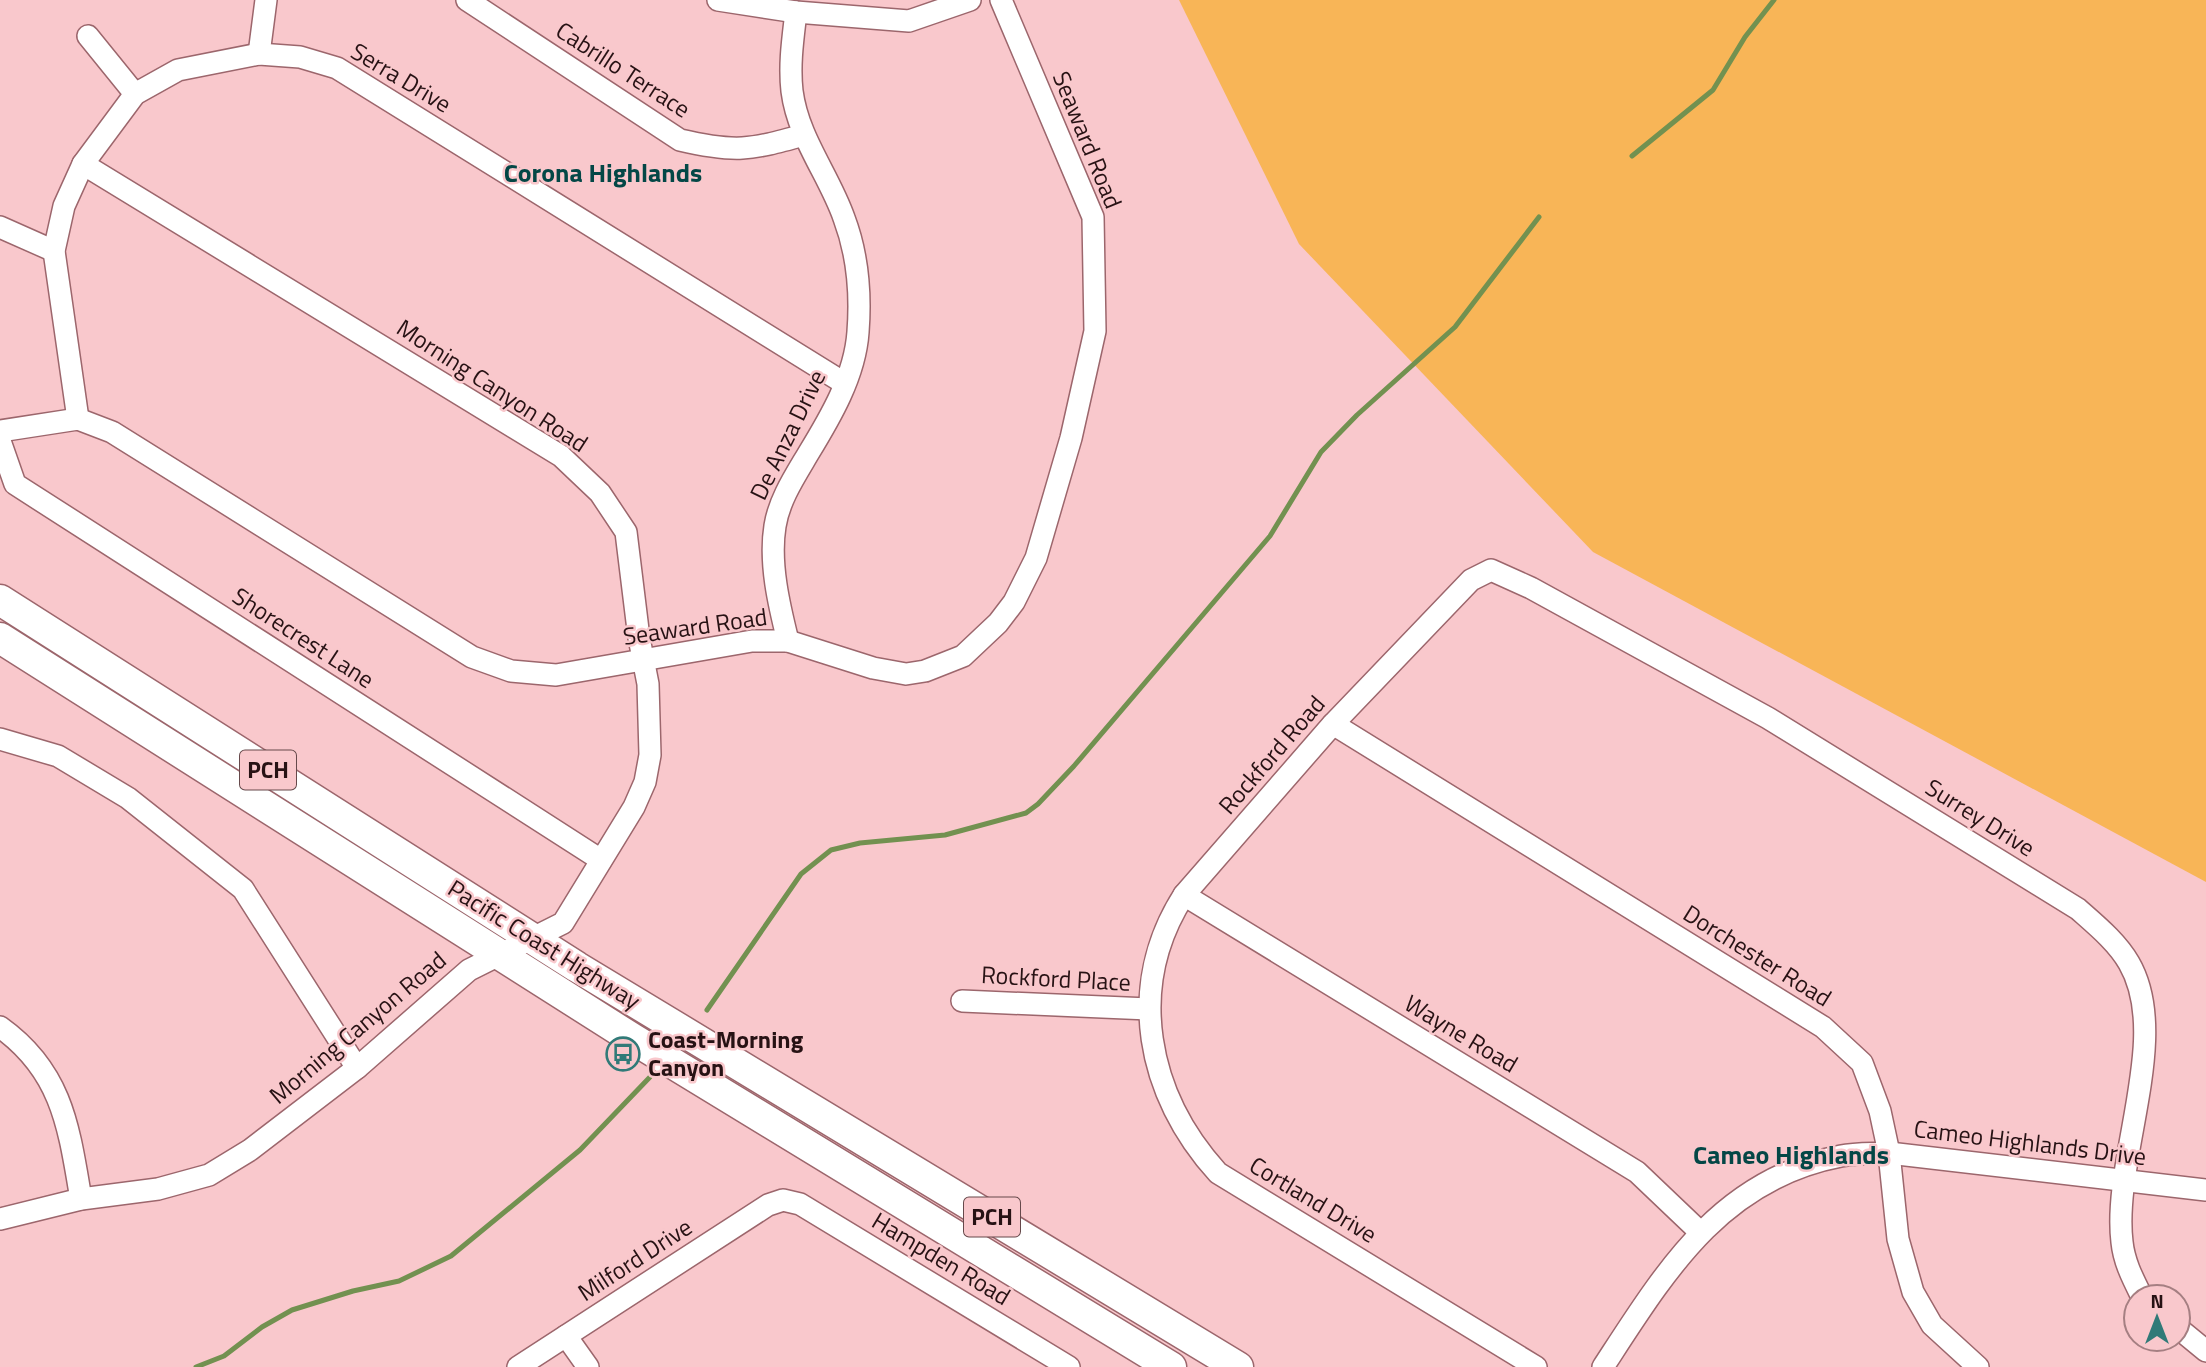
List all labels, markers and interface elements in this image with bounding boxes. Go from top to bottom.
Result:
street label: Cabrillo Terrace [549,12,698,126]
street label: Serra Drive [344,33,459,121]
street label: Seaward Road [1044,66,1132,214]
district label: Corona Highlands [504,153,702,192]
street label: Morning Canyon Road [390,310,595,461]
street label: De Anza Drive [740,363,834,506]
street label: Shorecrest Lane [225,578,382,697]
street label: Seaward Road [620,598,769,654]
street label: Rockford Road [1209,687,1333,822]
road number: PCH [240,750,296,790]
street label: Surrey Drive [1919,769,2042,865]
street label: Pacific Coast Highway [441,870,648,1018]
street label: Dorchester Road [1676,895,1839,1015]
street label: Morning Canyon Road [261,942,454,1112]
street label: Rockford Place [980,956,1132,1000]
street label: Wayne Road [1398,985,1525,1081]
place label: Coast-Morning Canyon [648,1021,804,1085]
bus stop icon: Coast-Morning Canyon [604,1035,642,1073]
street label: Cameo Highlands Drive [1912,1110,2148,1174]
district label: Cameo Highlands [1693,1135,1889,1174]
street label: Cortland Drive [1243,1147,1384,1251]
road number: PCH [964,1198,1020,1236]
street label: Hampden Road [865,1203,1018,1314]
street label: Milford Drive [570,1209,699,1310]
north arrow [2122,1283,2192,1353]
text: N [2150,1286,2164,1315]

